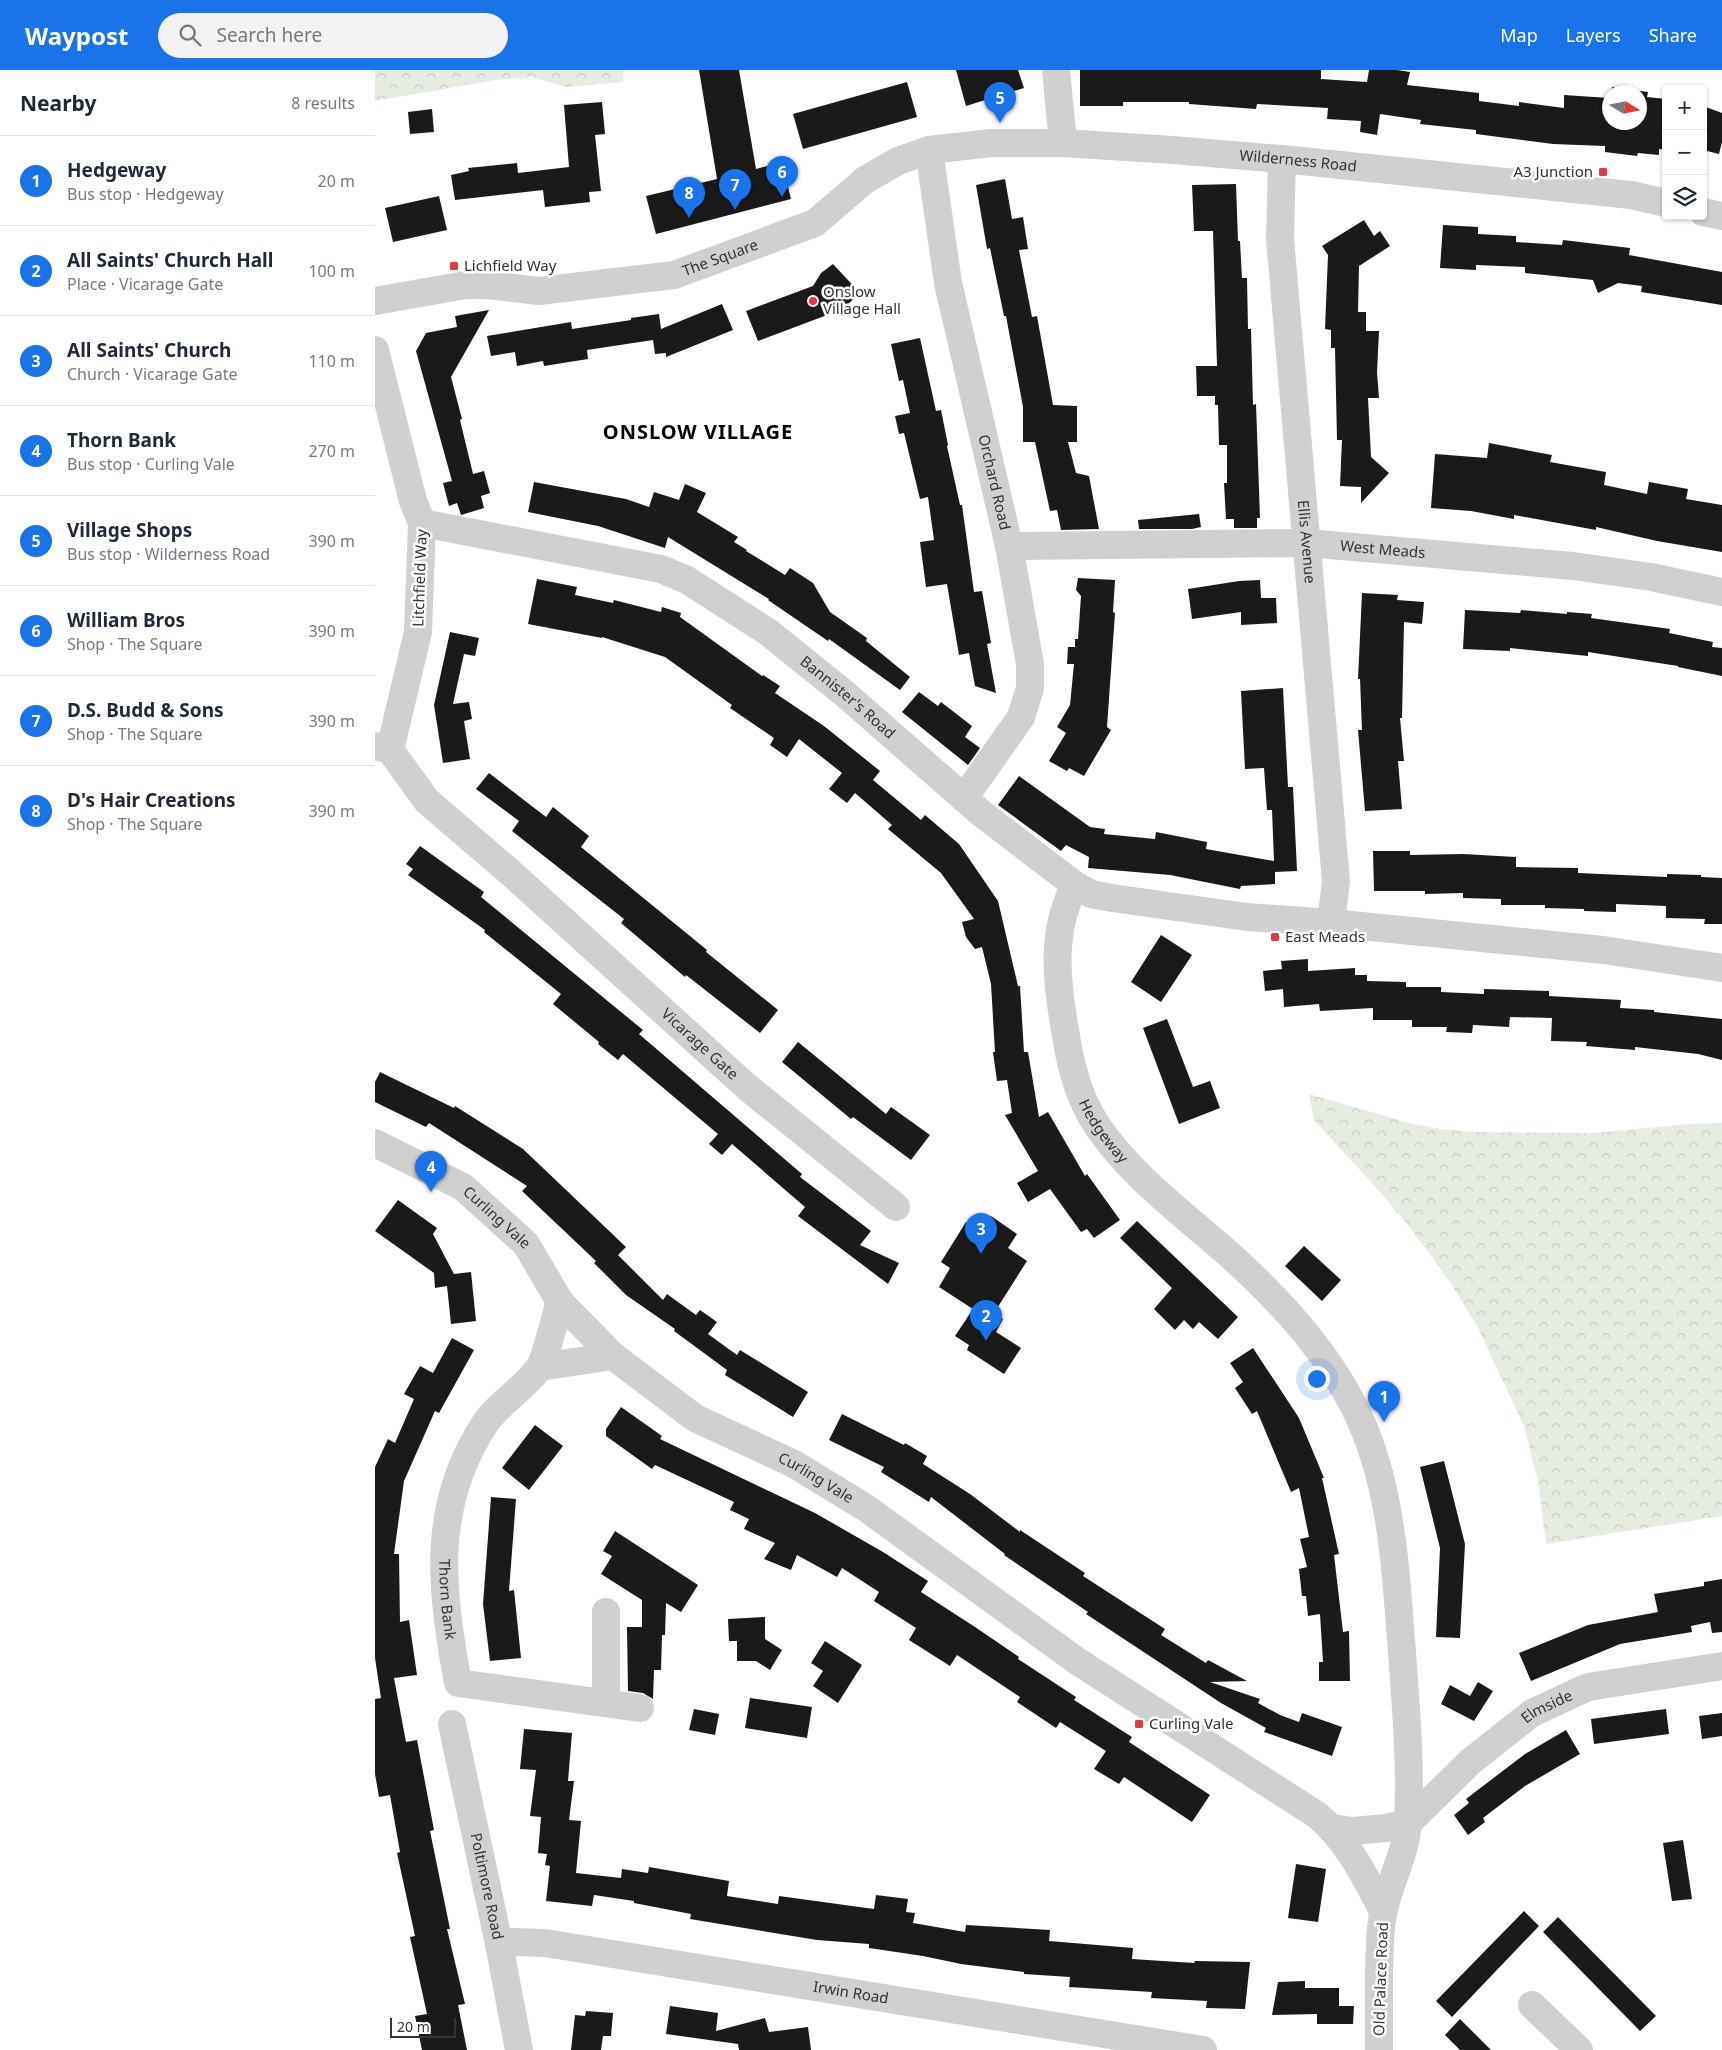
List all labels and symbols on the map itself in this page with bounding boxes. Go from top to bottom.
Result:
pin: 5 [984,82,1016,123]
north arrow [1602,85,1647,130]
street label: Wilderness Road [1239,145,1358,176]
pin: 6 [766,156,798,197]
place label: A3 Junction [1513,161,1593,181]
marker: A3 Junction [1597,166,1609,178]
pin: 7 [719,169,751,210]
pin: 8 [673,177,705,218]
street label: The Square [679,234,761,280]
place label: Lichfield Way [464,255,557,275]
marker: Lichfield Way [448,260,460,272]
place label: Onslow Village Hall [823,281,901,318]
marker: Onslow Village Hall [807,295,819,307]
district label: ONSLOW VILLAGE [603,418,793,445]
street label: Orchard Road [974,432,1016,532]
street label: Ellis Avenue [1294,499,1321,584]
street label: Litchfield Way [407,528,431,627]
street label: West Meads [1339,535,1426,562]
street label: Bannister's Road [796,651,900,743]
place label: East Meads [1285,926,1365,946]
marker: East Meads [1269,931,1281,943]
street label: Vicarage Gate [658,1003,743,1084]
street label: Hedgeway [1075,1096,1134,1167]
pin: 4 [415,1151,447,1192]
street label: Curling Vale [459,1181,536,1253]
pin: 3 [965,1213,997,1254]
pin: 2 [970,1300,1002,1341]
your location [1304,1366,1330,1392]
pin: 1 [1368,1381,1400,1422]
street label: Curling Vale [775,1447,858,1507]
street label: Thorn Bank [435,1559,462,1641]
street label: Elmside [1516,1685,1575,1727]
place label: Curling Vale [1149,1713,1234,1733]
marker: Curling Vale [1133,1718,1145,1730]
street label: Poltimore Road [467,1831,509,1941]
street label: Old Palace Road [1368,1922,1392,2036]
street label: Irwin Road [812,1976,890,2008]
scale bar [390,2015,456,2038]

